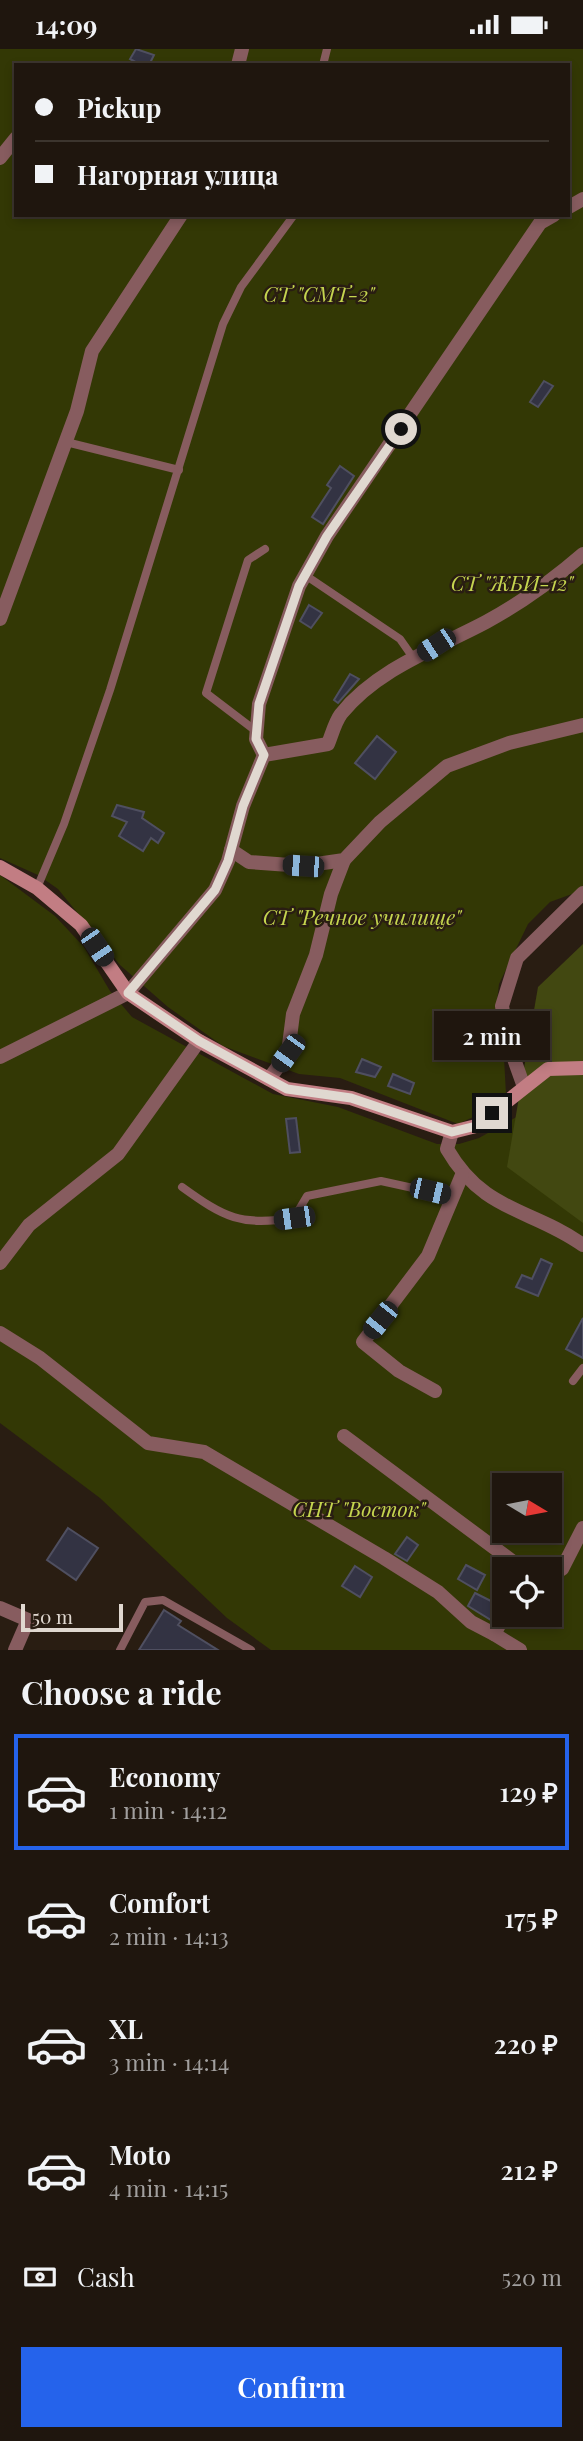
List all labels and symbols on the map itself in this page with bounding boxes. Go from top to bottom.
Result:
park label: СТ "СМТ-2" [263,279,376,307]
route start [385,413,417,445]
park label: СТ "ЖБИ-12" [451,568,575,596]
car [413,625,460,665]
car [282,854,325,878]
park label: СТ "Речное училище" [263,902,463,930]
car [77,924,118,970]
callout: 2 min [434,1011,550,1061]
car [268,1030,309,1076]
route end [476,1097,508,1129]
car [408,1176,453,1206]
car [272,1205,317,1231]
car [359,1297,402,1343]
north arrow [492,1473,562,1543]
park label: СНТ "Восток" [293,1494,427,1522]
scale bar [21,1601,122,1633]

